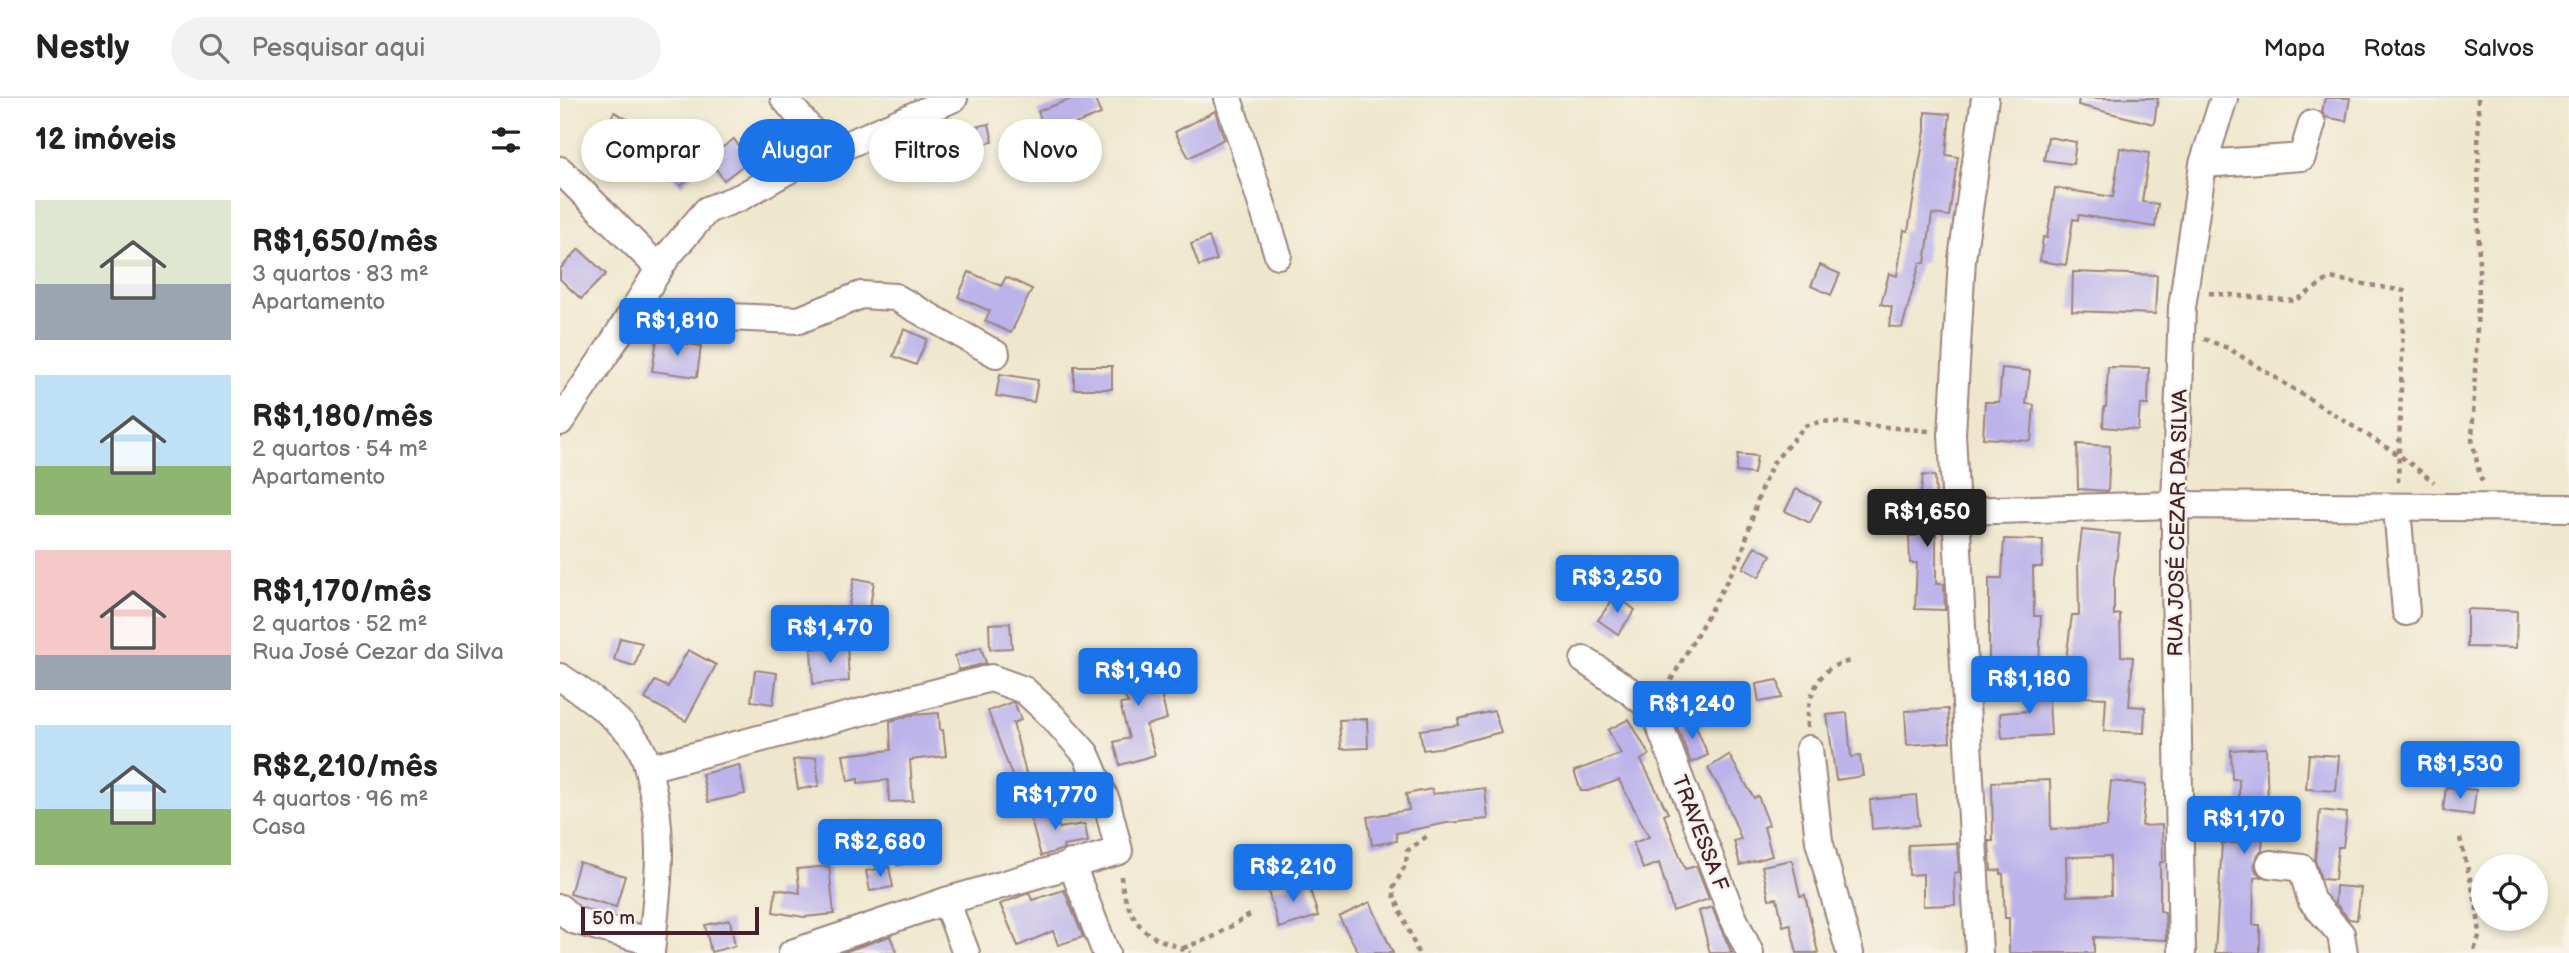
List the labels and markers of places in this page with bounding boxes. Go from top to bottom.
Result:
pin: R$1,810 [612,299,742,358]
pin: R$1,650 [1862,490,1992,549]
pin: R$3,250 [1552,556,1682,615]
pin: R$1,470 [765,606,895,665]
pin: R$1,940 [1073,648,1203,708]
pin: R$1,180 [1964,656,2094,716]
pin: R$1,240 [1627,682,1757,741]
pin: R$1,530 [2395,742,2525,801]
pin: R$1,770 [990,772,1120,832]
pin: R$1,170 [2179,796,2309,856]
pin: R$2,680 [815,820,945,879]
pin: R$2,210 [1228,844,1358,904]

